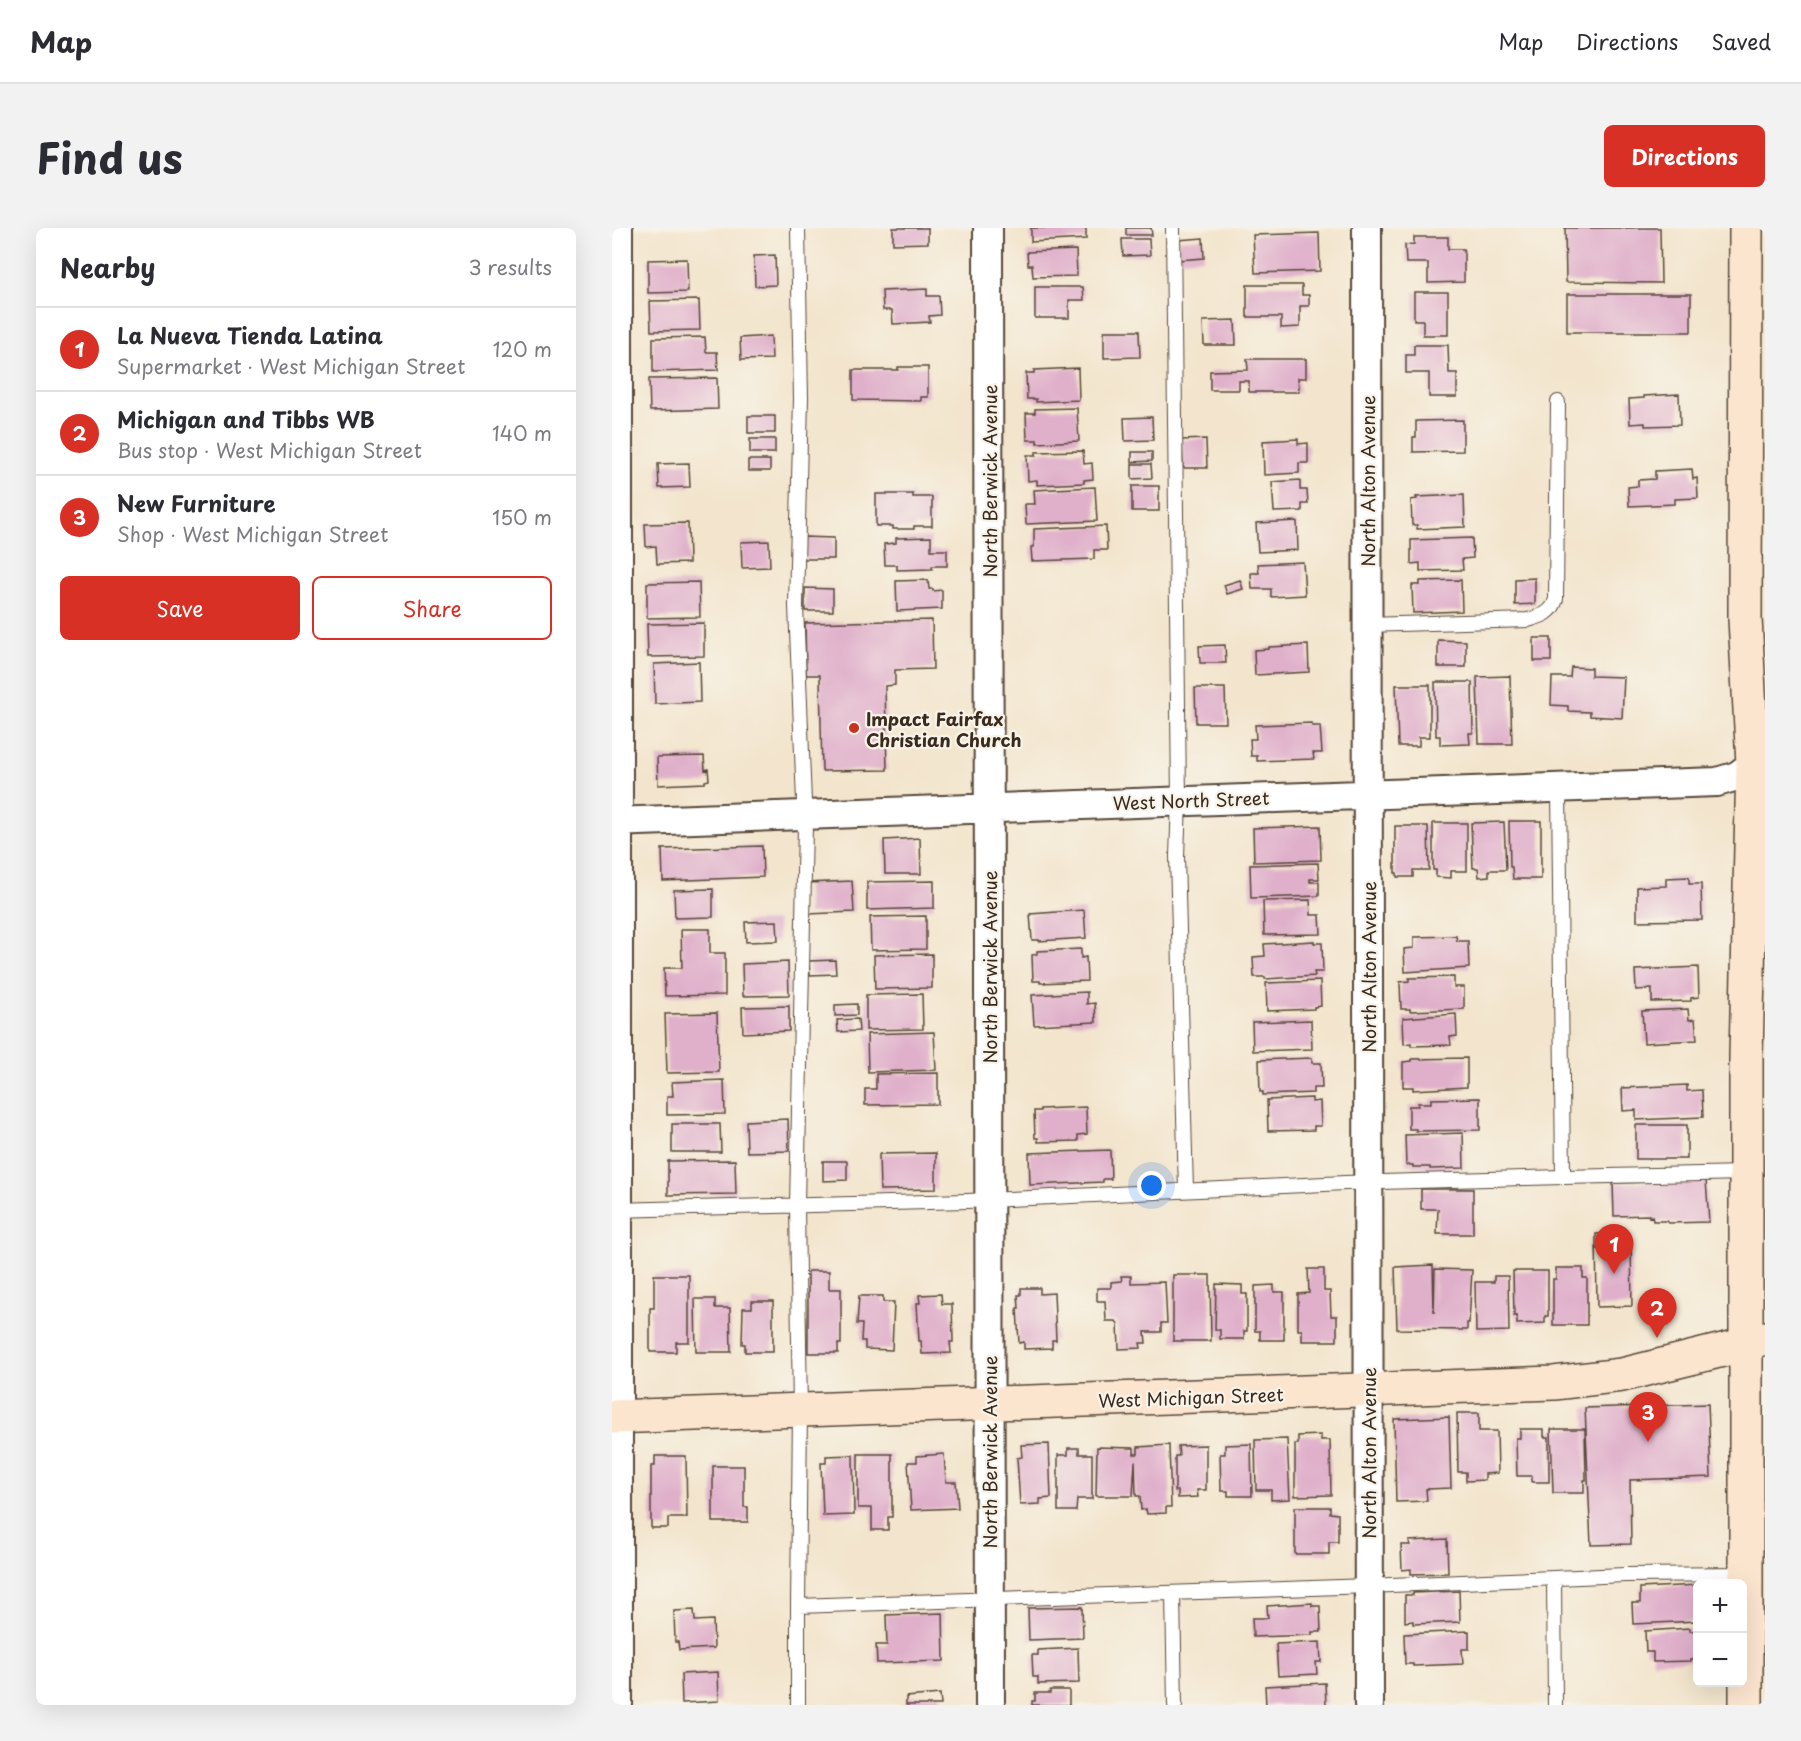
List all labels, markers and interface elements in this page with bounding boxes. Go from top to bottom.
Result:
text: Map [30,20,92,63]
text: Map [1498,25,1543,57]
text: Directions [1576,25,1678,57]
text: Saved [1711,25,1771,57]
text: Find us [36,125,183,188]
button: Directions [1604,125,1765,187]
text: Nearby [60,248,155,287]
text: 3 results [469,252,552,282]
text: La Nueva Tienda Latina [117,318,383,351]
text: 1 [75,334,84,364]
text: 120 m [493,334,552,364]
text: Supermarket · West Michigan Street [117,351,465,381]
street label: North Berwick Avenue [976,384,1003,578]
street label: North Alton Avenue [1354,395,1381,567]
text: Michigan and Tibbs WB [117,402,375,435]
text: 2 [72,418,87,448]
text: 140 m [492,418,552,448]
text: Bus stop · West Michigan Street [117,435,422,465]
text: New Furniture [117,486,275,519]
text: 3 [73,502,86,532]
text: 150 m [492,502,552,532]
text: Shop · West Michigan Street [117,519,388,549]
button: Save [60,576,300,640]
button: Share [312,576,552,640]
place label: Impact Fairfax Christian Church [866,705,1022,753]
marker: Impact Fairfax Christian Church [847,721,861,735]
street label: West North Street [1112,784,1270,816]
street label: North Berwick Avenue [976,870,1003,1064]
street label: North Alton Avenue [1355,881,1382,1053]
your location [1137,1171,1166,1200]
pin: 1 [1594,1224,1634,1274]
pin: 2 [1638,1288,1676,1338]
street label: North Berwick Avenue [976,1355,1003,1549]
street label: North Alton Avenue [1355,1367,1382,1539]
street label: West Michigan Street [1098,1380,1284,1414]
pin: 3 [1628,1392,1668,1442]
map controls [1693,1579,1747,1687]
button: + [1693,1579,1747,1633]
button: − [1693,1633,1747,1687]

